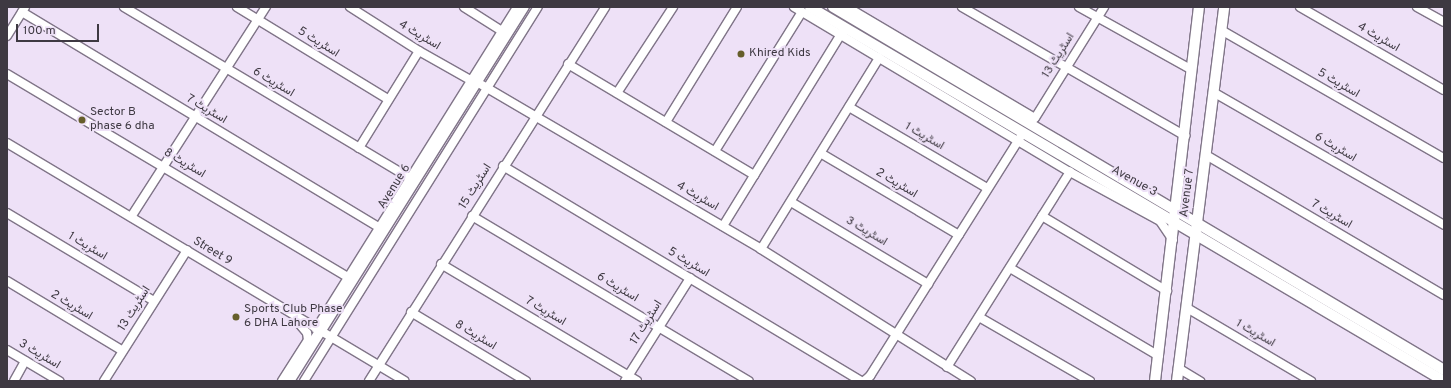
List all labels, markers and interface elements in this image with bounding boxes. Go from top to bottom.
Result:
scale bar [18,16,101,42]
street label: اسٹریٹ 4 [396,18,442,54]
street label: اسٹریٹ 4 [1354,20,1402,56]
text: 100 m [23,23,56,39]
street label: اسٹریٹ 5 [295,25,341,61]
street label: اسٹریٹ 13 [1040,31,1078,81]
place label: Khired Kids [749,47,811,61]
marker: Khired Kids [736,49,746,59]
street label: اسٹریٹ 6 [250,65,296,101]
street label: اسٹریٹ 5 [1314,66,1362,102]
street label: اسٹریٹ 7 [183,92,229,128]
place label: Sector B phase 6 dha [90,106,155,134]
marker: Sector B phase 6 dha [77,115,87,125]
street label: اسٹریٹ 1 [902,120,946,154]
street label: اسٹریٹ 6 [1312,130,1358,166]
street label: اسٹریٹ 8 [161,146,207,182]
street label: Avenue 6 [376,162,414,212]
street label: اسٹریٹ 15 [456,162,496,212]
street label: Avenue 3 [1109,164,1159,200]
street label: اسٹریٹ 2 [873,166,919,202]
street label: Avenue 7 [1178,168,1198,218]
street label: اسٹریٹ 4 [673,179,721,215]
street label: اسٹریٹ 7 [1308,198,1354,232]
street label: اسٹریٹ 3 [843,214,889,250]
street label: اسٹریٹ 1 [65,230,109,264]
street label: Street 9 [190,235,234,269]
street label: اسٹریٹ 5 [665,245,711,281]
street label: اسٹریٹ 6 [594,270,640,306]
street label: اسٹریٹ 13 [116,284,154,334]
street label: اسٹریٹ 2 [48,288,94,324]
street label: اسٹریٹ 7 [522,294,568,330]
street label: اسٹریٹ 17 [628,298,666,348]
place label: Sports Club Phase 6 DHA Lahore [244,303,342,331]
marker: Sports Club Phase 6 DHA Lahore [231,312,241,322]
street label: اسٹریٹ 1 [1233,317,1277,351]
street label: اسٹریٹ 8 [452,318,498,354]
street label: اسٹریٹ 3 [16,337,62,373]

